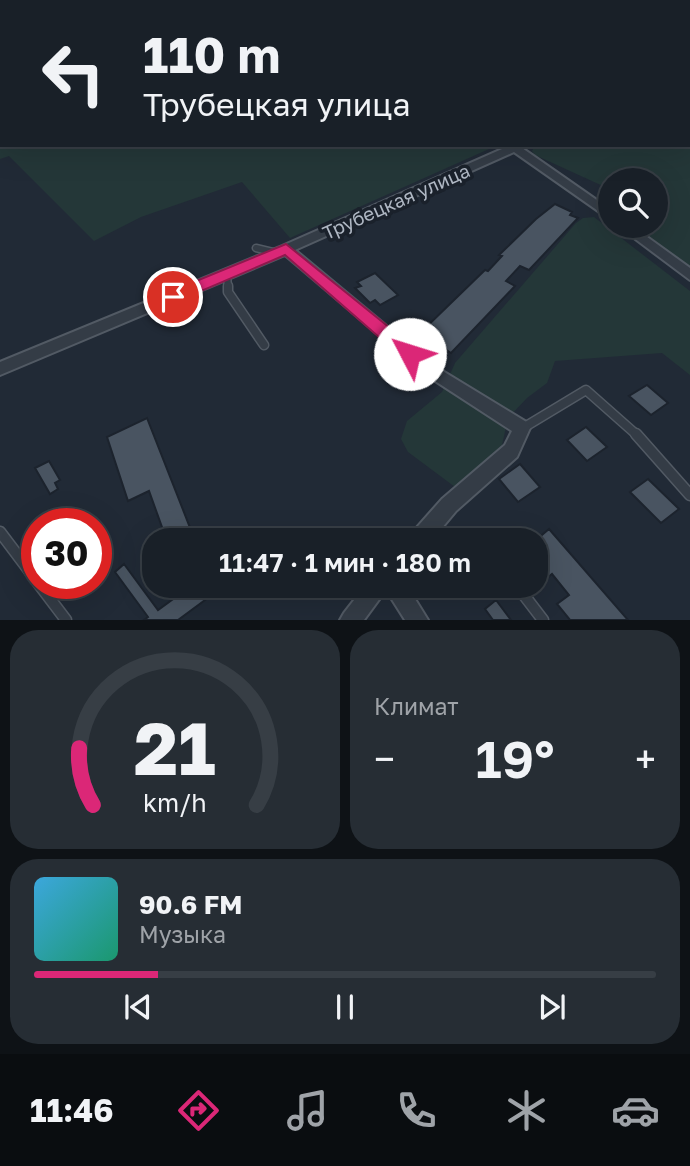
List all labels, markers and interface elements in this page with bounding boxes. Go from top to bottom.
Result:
text: 110 m [143,25,280,84]
icon: left [28,28,119,119]
text: Трубецкая улица [143,85,411,123]
street label: Трубецкая улица [319,158,473,244]
map controls [598,168,668,238]
button: search [598,168,668,238]
pin [143,267,203,327]
icon: arrive [154,278,192,316]
position arrow [373,317,447,391]
speed limit sign: 30 [21,508,112,599]
text: 11:47 · 1 мин · 180 m [219,547,471,578]
text: Климат [374,692,459,720]
text: 21 [134,705,216,792]
text: 19° [476,727,554,789]
text: − [374,736,395,781]
text: + [635,736,656,781]
text: km/h [143,787,207,818]
text: 90.6 FM [139,889,242,920]
text: Музыка [139,920,226,948]
icon: previous [119,988,157,1026]
icon: pause [326,988,364,1026]
icon: next [533,988,571,1026]
icon: directions [174,1086,223,1135]
icon: music [283,1086,332,1135]
icon: phone [392,1086,441,1135]
icon: climate [502,1086,551,1135]
icon: car [611,1086,660,1135]
text: 11:46 [30,1091,114,1129]

